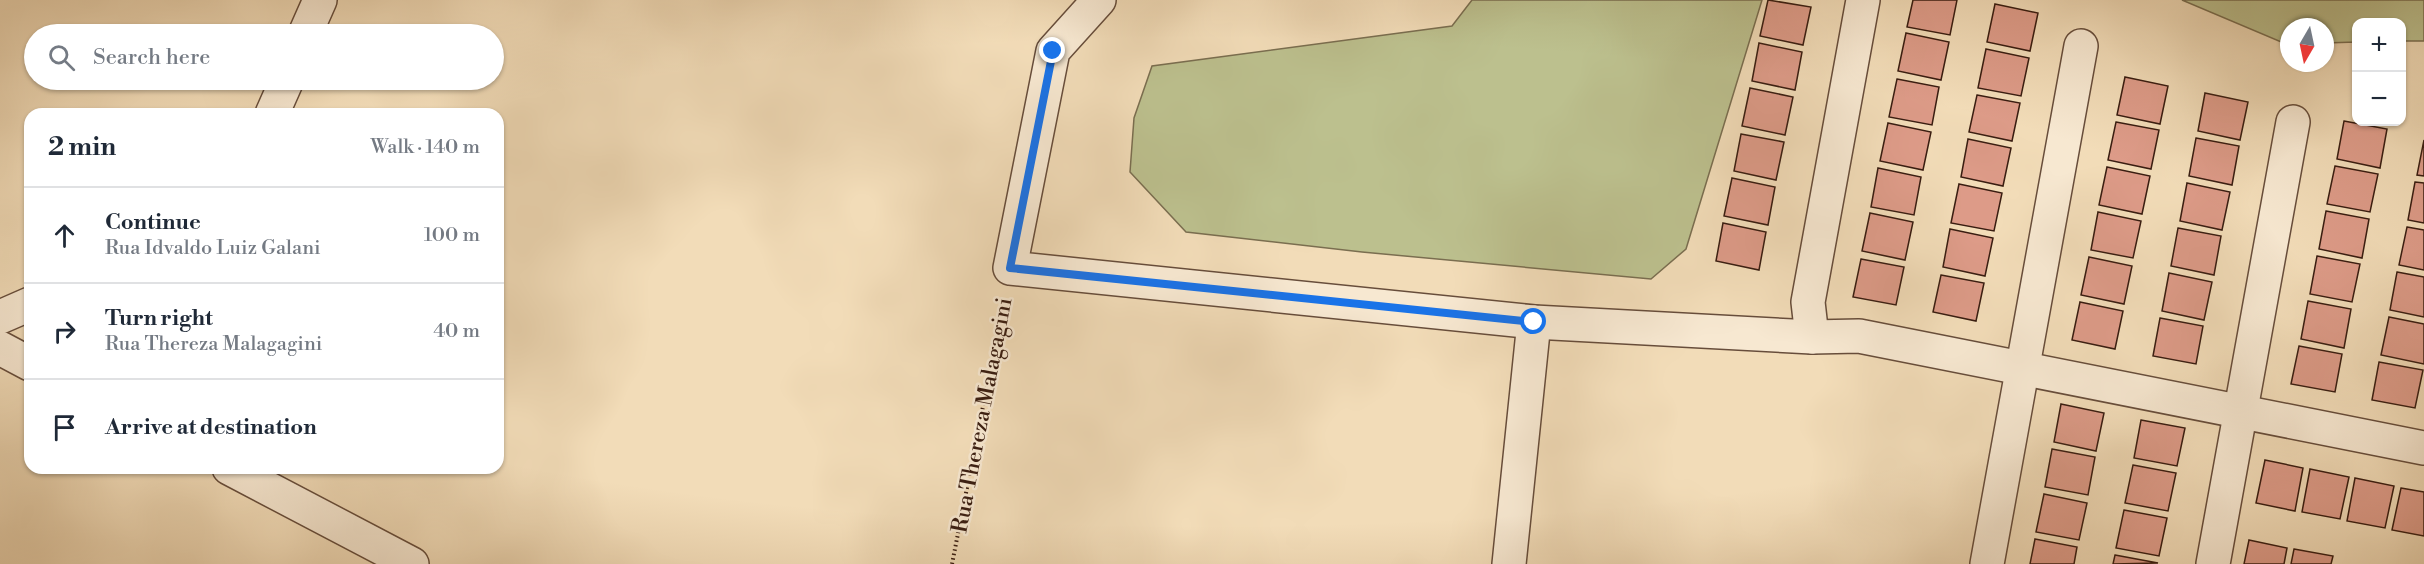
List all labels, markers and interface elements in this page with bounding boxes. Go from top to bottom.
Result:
north arrow [2280,18,2334,72]
map controls [2352,18,2406,126]
button: + [2352,18,2406,72]
search box [24,24,504,90]
route end [1039,37,1065,63]
icon: search [45,41,78,74]
text: Search here [93,44,210,71]
button: − [2352,72,2406,126]
text: 2 min [48,131,116,163]
text: Walk · 140 m [370,135,480,160]
text: Continue [105,209,201,236]
icon: ahead [48,219,81,252]
text: 100 m [424,223,480,248]
text: Rua Idvaldo Luiz Galani [105,236,321,261]
street label: Rua Thereza Malagagini [946,295,1019,535]
text: Turn right [105,305,213,332]
route start [1520,308,1546,334]
icon: right [48,315,81,348]
text: 40 m [433,319,480,344]
text: Rua Thereza Malagagini [105,332,322,357]
icon: arrive [48,411,81,444]
text: Arrive at destination [105,414,317,441]

